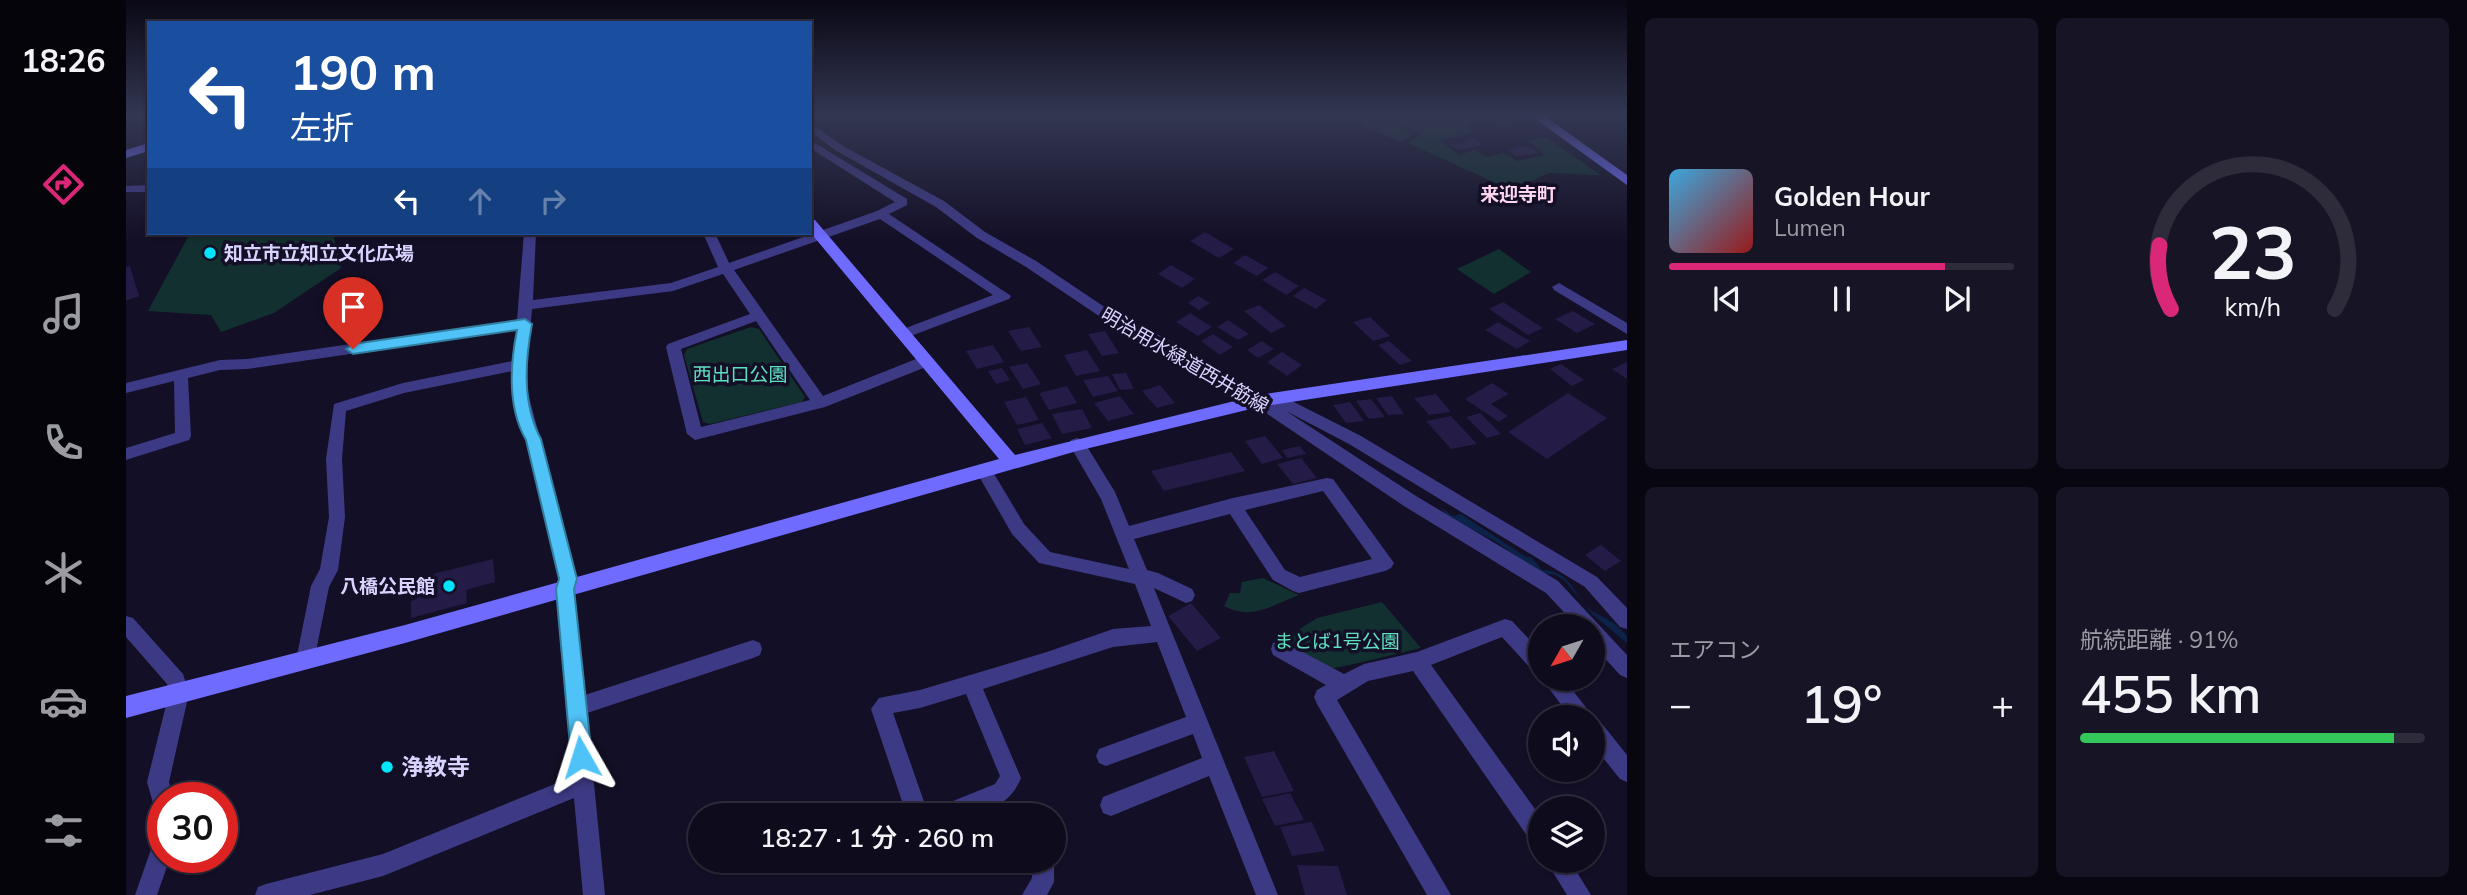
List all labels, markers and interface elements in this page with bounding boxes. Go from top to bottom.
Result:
text: 18:26 [21,40,105,80]
text: 190 m [290,41,436,102]
icon: left [175,49,266,140]
text: 左折 [290,107,354,147]
icon: directions [39,160,88,209]
text: Golden Hour [1774,180,1930,213]
icon: left [388,182,426,220]
icon: ahead [461,182,499,220]
icon: right [534,182,572,220]
district label: 来迎寺町 [1480,182,1556,206]
text: 23 [2209,207,2296,298]
text: Lumen [1774,213,1846,242]
place label: 知立市立知立文化広場 [224,241,414,265]
marker: 知立市立知立文化広場 [202,245,218,261]
pin [323,277,383,349]
icon: previous [1708,280,1746,318]
icon: pause [1823,280,1861,318]
icon: next [1938,280,1976,318]
icon: arrive [334,288,372,326]
icon: music [39,289,88,338]
text: km/h [2224,291,2281,322]
street label: 明治用水緑道西井筋線 [1097,302,1273,418]
park label: 西出口公園 [692,362,788,386]
icon: phone [39,418,88,467]
icon: climate [39,548,88,597]
place label: 八橋公民館 [340,574,435,598]
marker: 八橋公民館 [441,578,457,594]
north arrow [1528,614,1605,691]
map controls [1528,614,1605,873]
text: 航続距離 · 91% [2080,625,2238,654]
park label: まとば1号公園 [1274,629,1400,653]
text: エアコン [1669,635,1761,664]
text: 455 km [2080,661,2261,726]
text: 19° [1801,671,1882,736]
icon: car [39,677,88,726]
text: − [1669,680,1692,728]
text: + [1991,680,2014,728]
button: sound [1528,705,1605,782]
position arrow [544,720,618,794]
place label: 浄教寺 [401,752,470,781]
marker: 浄教寺 [379,759,395,775]
speed limit sign: 30 [147,782,238,873]
button: layers [1528,796,1605,873]
icon: filters [39,806,88,855]
text: 18:27 · 1 分 · 260 m [760,821,994,854]

